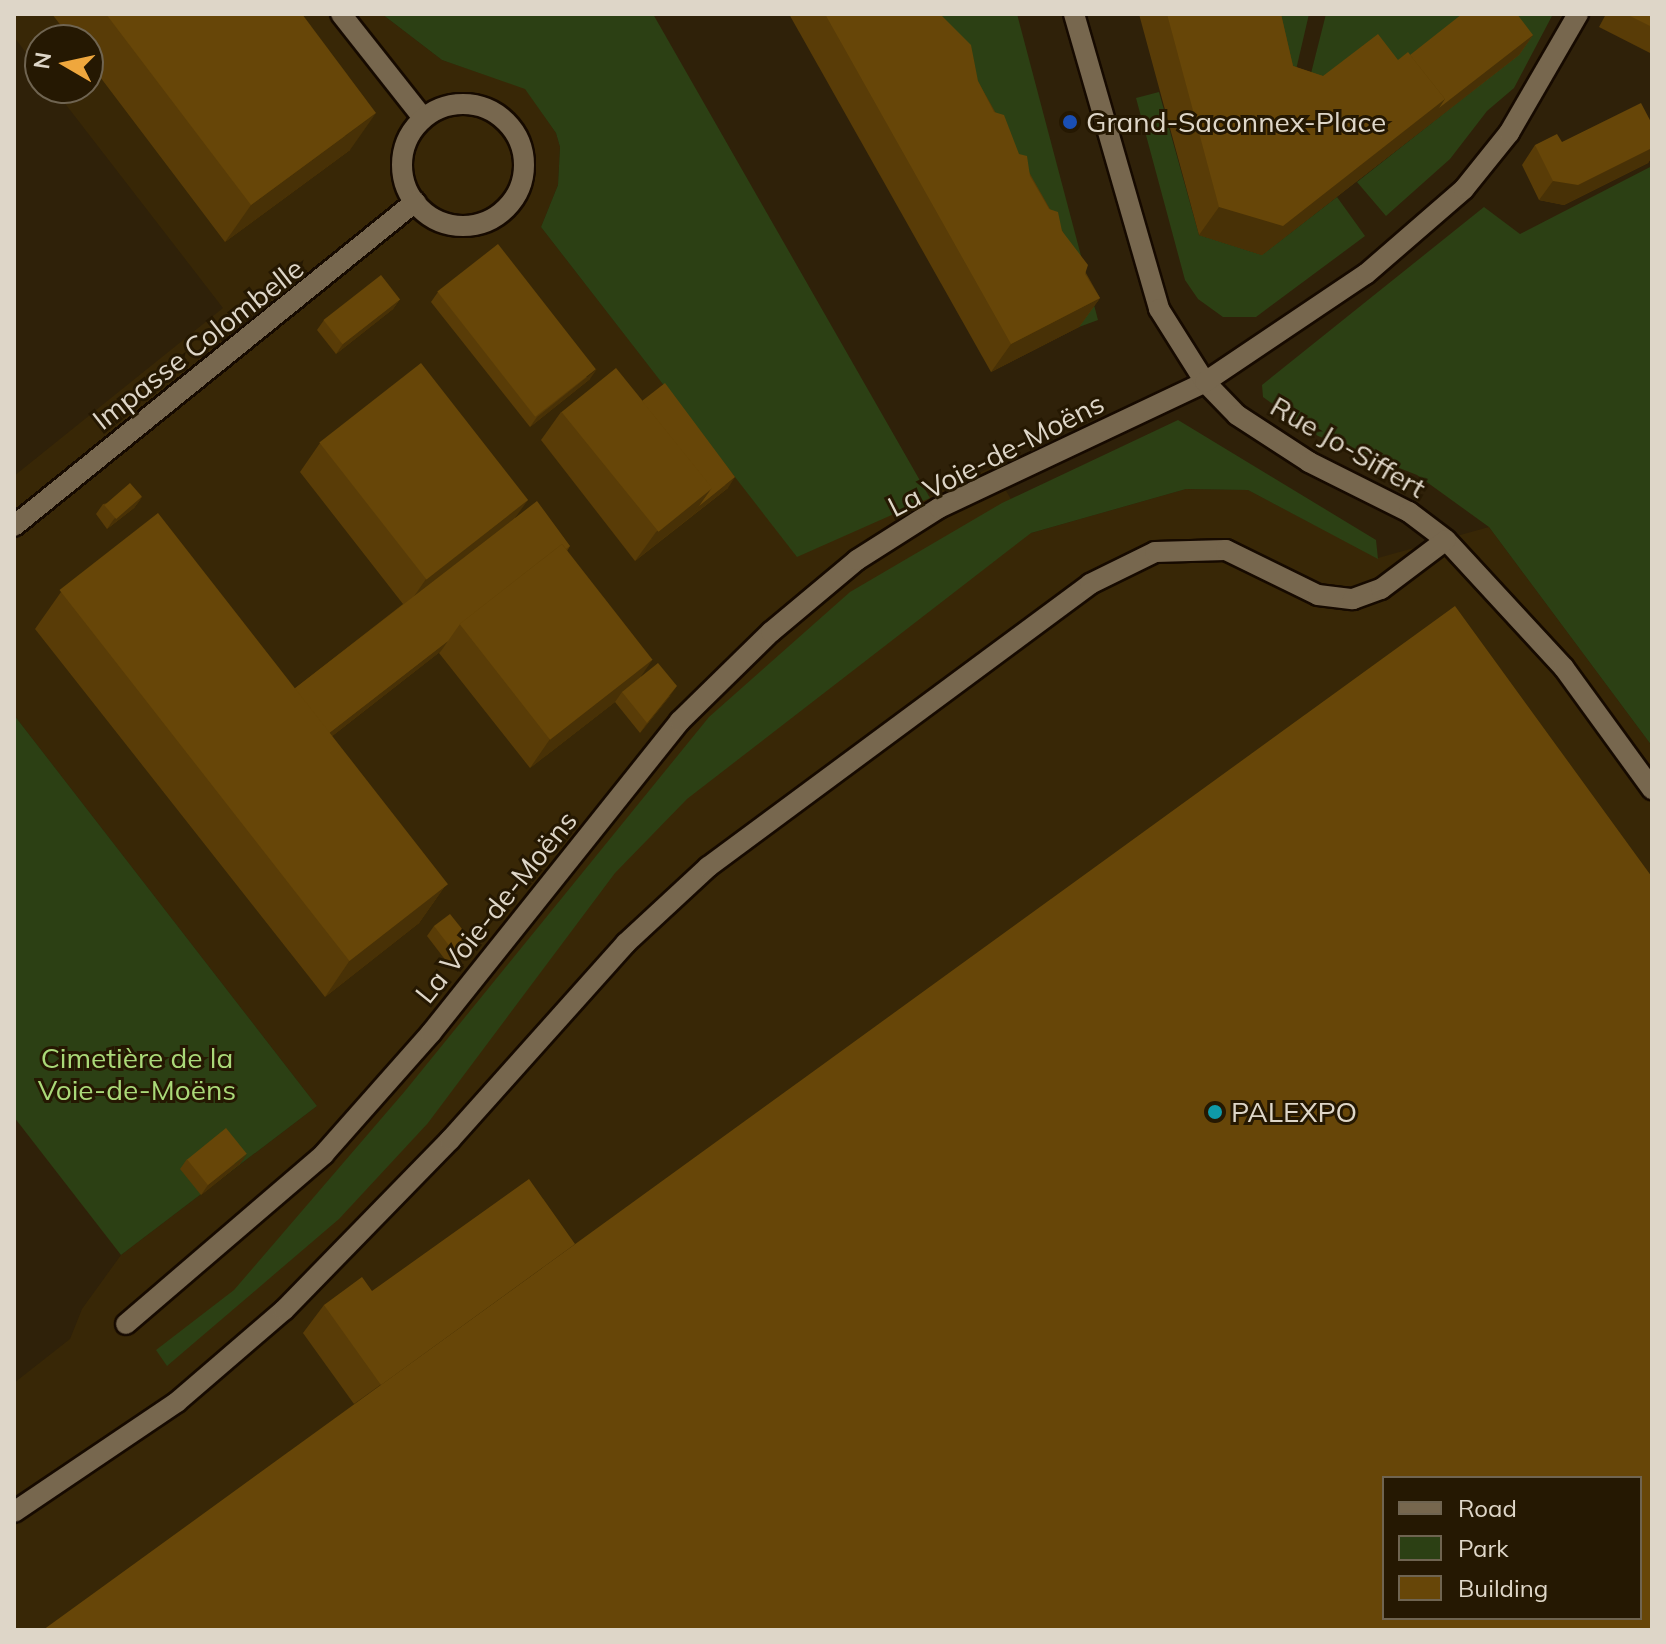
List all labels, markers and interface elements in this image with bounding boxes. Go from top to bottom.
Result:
north arrow [24,24,104,104]
text: N [27,50,57,71]
place label: Grand-Saconnex-Place [1086,105,1386,139]
marker: Grand-Saconnex-Place [1061,113,1079,131]
street label: Impasse Colombelle [86,251,310,437]
street label: La Voie-de-Moëns [882,386,1110,524]
street label: Rue Jo-Siffert [1265,389,1431,505]
street label: La Voie-de-Moëns [408,804,584,1010]
park label: Cimetière de la Voie-de-Moëns [38,1041,236,1107]
place label: PALEXPO [1231,1095,1357,1129]
marker: PALEXPO [1206,1103,1224,1121]
legend [1382,1476,1642,1620]
text: Road [1458,1493,1517,1523]
text: Park [1458,1533,1509,1563]
text: Building [1458,1573,1548,1603]

